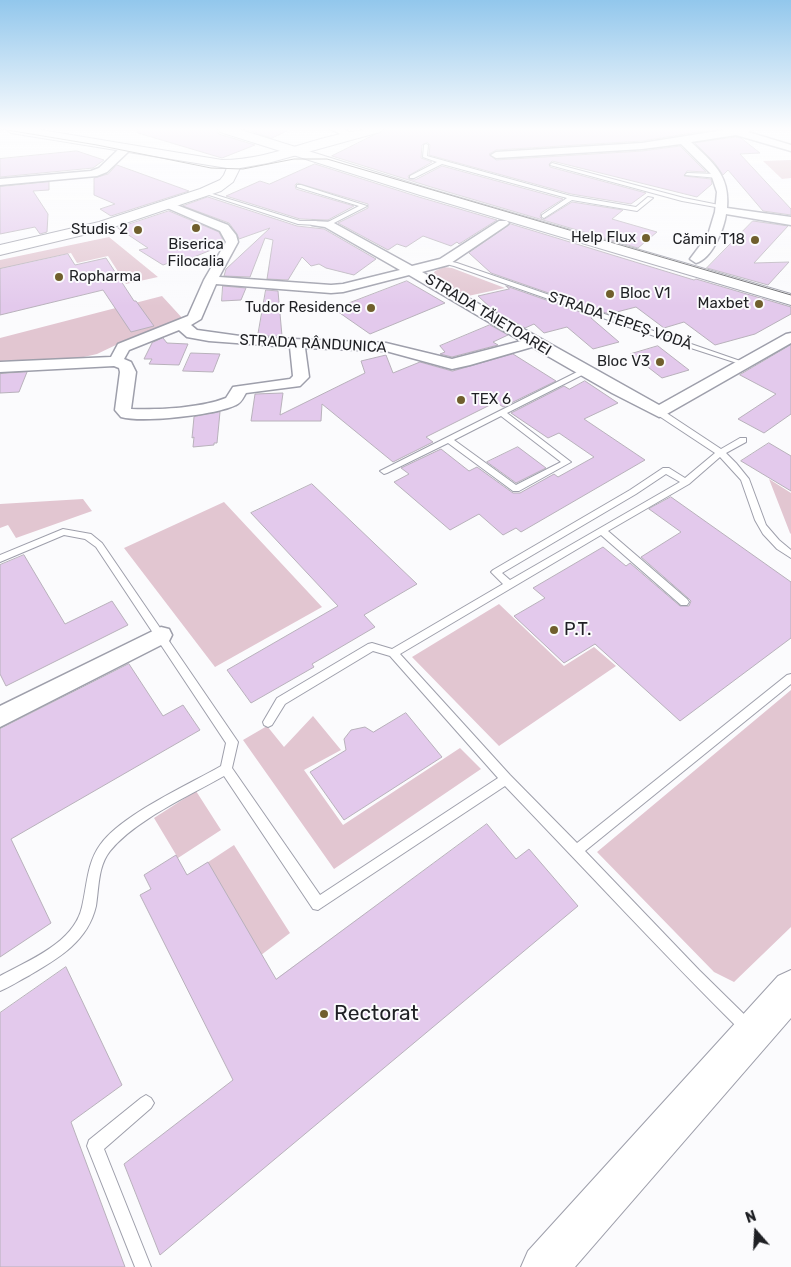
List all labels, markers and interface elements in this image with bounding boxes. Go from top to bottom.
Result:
place label: Studis 2 [71,221,128,239]
marker: Biserica Filocalia [190,222,202,234]
marker: Studis 2 [132,224,144,236]
place label: Help Flux [571,229,636,247]
place label: Cămin T18 [673,231,745,249]
marker: Help Flux [640,232,652,244]
marker: Cămin T18 [749,234,761,246]
place label: Biserica Filocalia [168,236,224,271]
place label: Ropharma [69,268,141,286]
street label: STRADA TĂIETOAREI [422,270,554,360]
marker: Ropharma [53,271,65,283]
place label: Bloc V1 [620,285,670,303]
street label: STRADA ȚEPEȘ VODĂ [546,288,694,354]
marker: Bloc V1 [604,288,616,300]
place label: Maxbet [698,295,749,313]
marker: Maxbet [753,298,765,310]
place label: Tudor Residence [245,299,361,317]
marker: Tudor Residence [365,302,377,314]
street label: STRADA RÂNDUNICA [239,331,387,357]
place label: Bloc V3 [597,353,650,371]
marker: Bloc V3 [654,356,666,368]
place label: TEX 6 [471,391,511,409]
marker: TEX 6 [455,394,467,406]
place label: P.T. [564,619,591,641]
marker: P.T. [548,624,560,636]
place label: Rectorat [334,1001,419,1027]
marker: Rectorat [318,1008,330,1020]
north arrow [731,1207,781,1257]
text: N [743,1208,758,1227]

